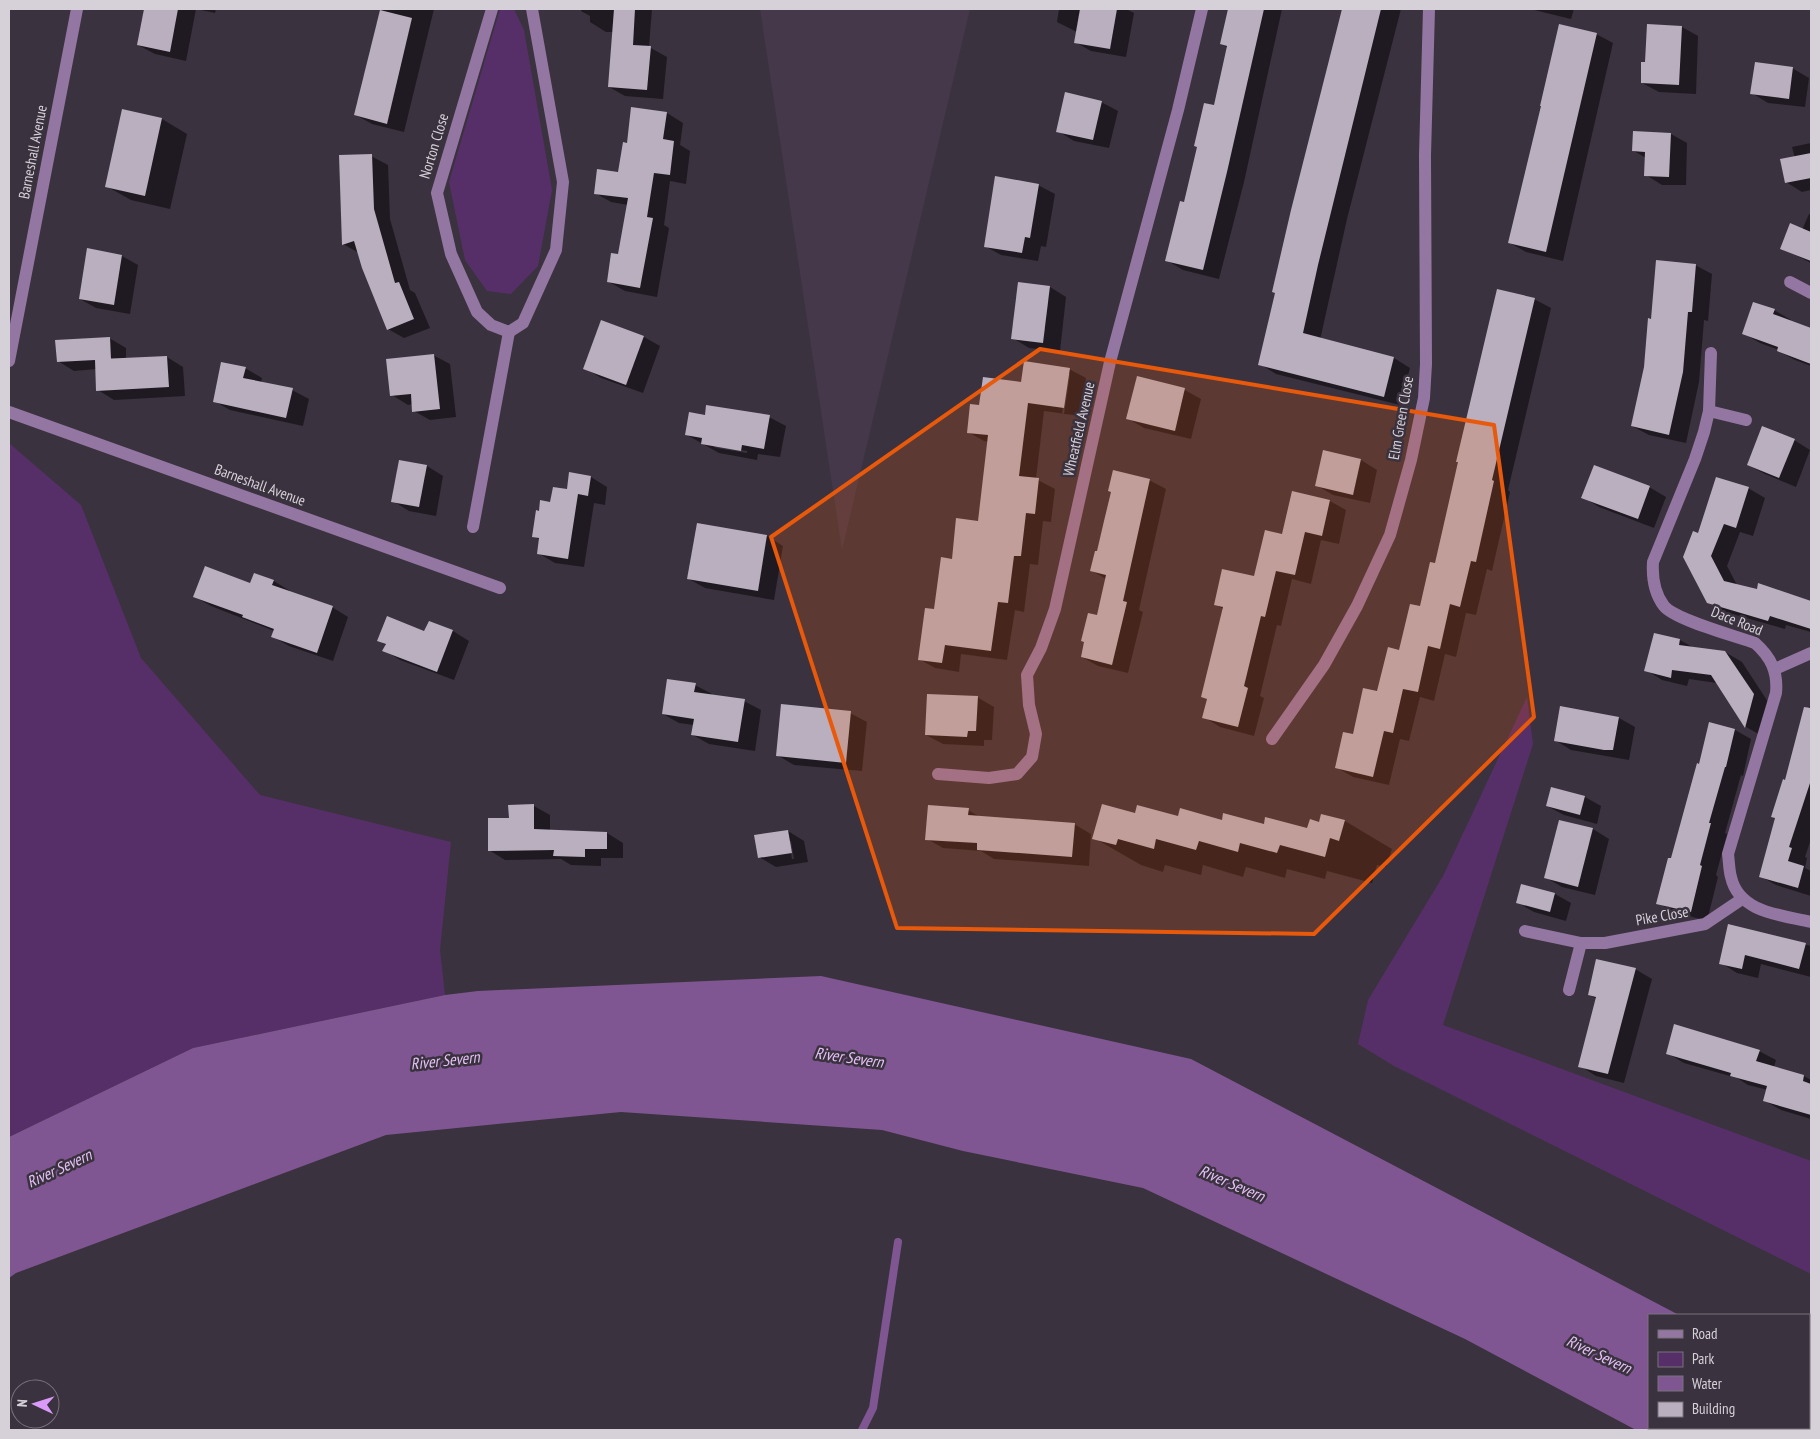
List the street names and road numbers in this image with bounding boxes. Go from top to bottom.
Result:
street label: Barneshall Avenue [14,103,51,201]
street label: Norton Close [415,111,452,181]
street label: Elm Green Close [1384,375,1417,461]
street label: Wheatfield Avenue [1058,380,1099,478]
street label: Barneshall Avenue [212,459,308,510]
street label: Dace Road [1709,602,1766,639]
street label: Pike Close [1634,902,1690,929]

